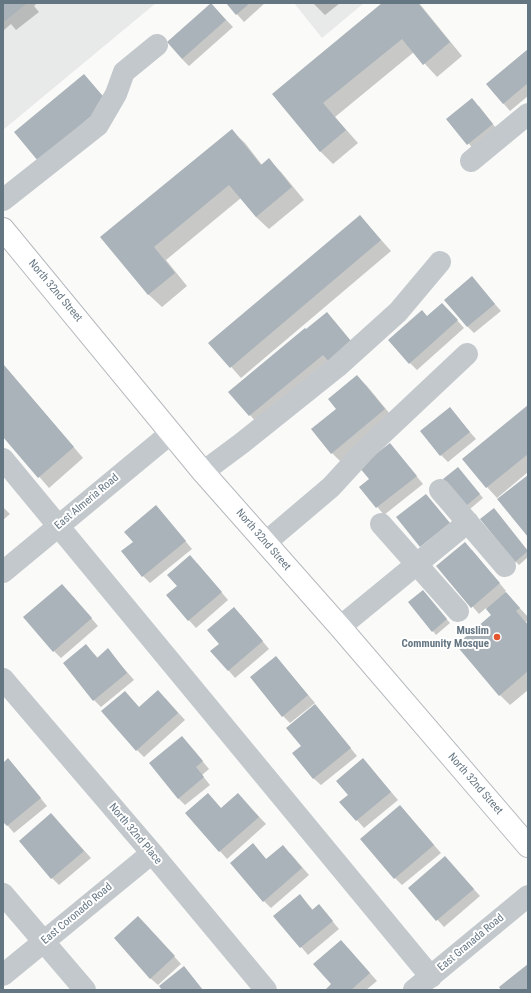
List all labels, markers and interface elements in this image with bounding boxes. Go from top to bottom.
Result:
street label: North 32nd Street [25,257,85,325]
street label: East Almeria Road [52,471,122,533]
street label: North 32nd Street [233,507,293,573]
place label: Muslim Community Mosque [402,624,489,650]
marker: Muslim Community Mosque [492,632,502,642]
street label: North 32nd Street [445,751,505,817]
street label: North 32nd Place [106,801,164,867]
street label: East Coronado Road [39,881,115,947]
street label: East Granada Road [435,911,507,975]

